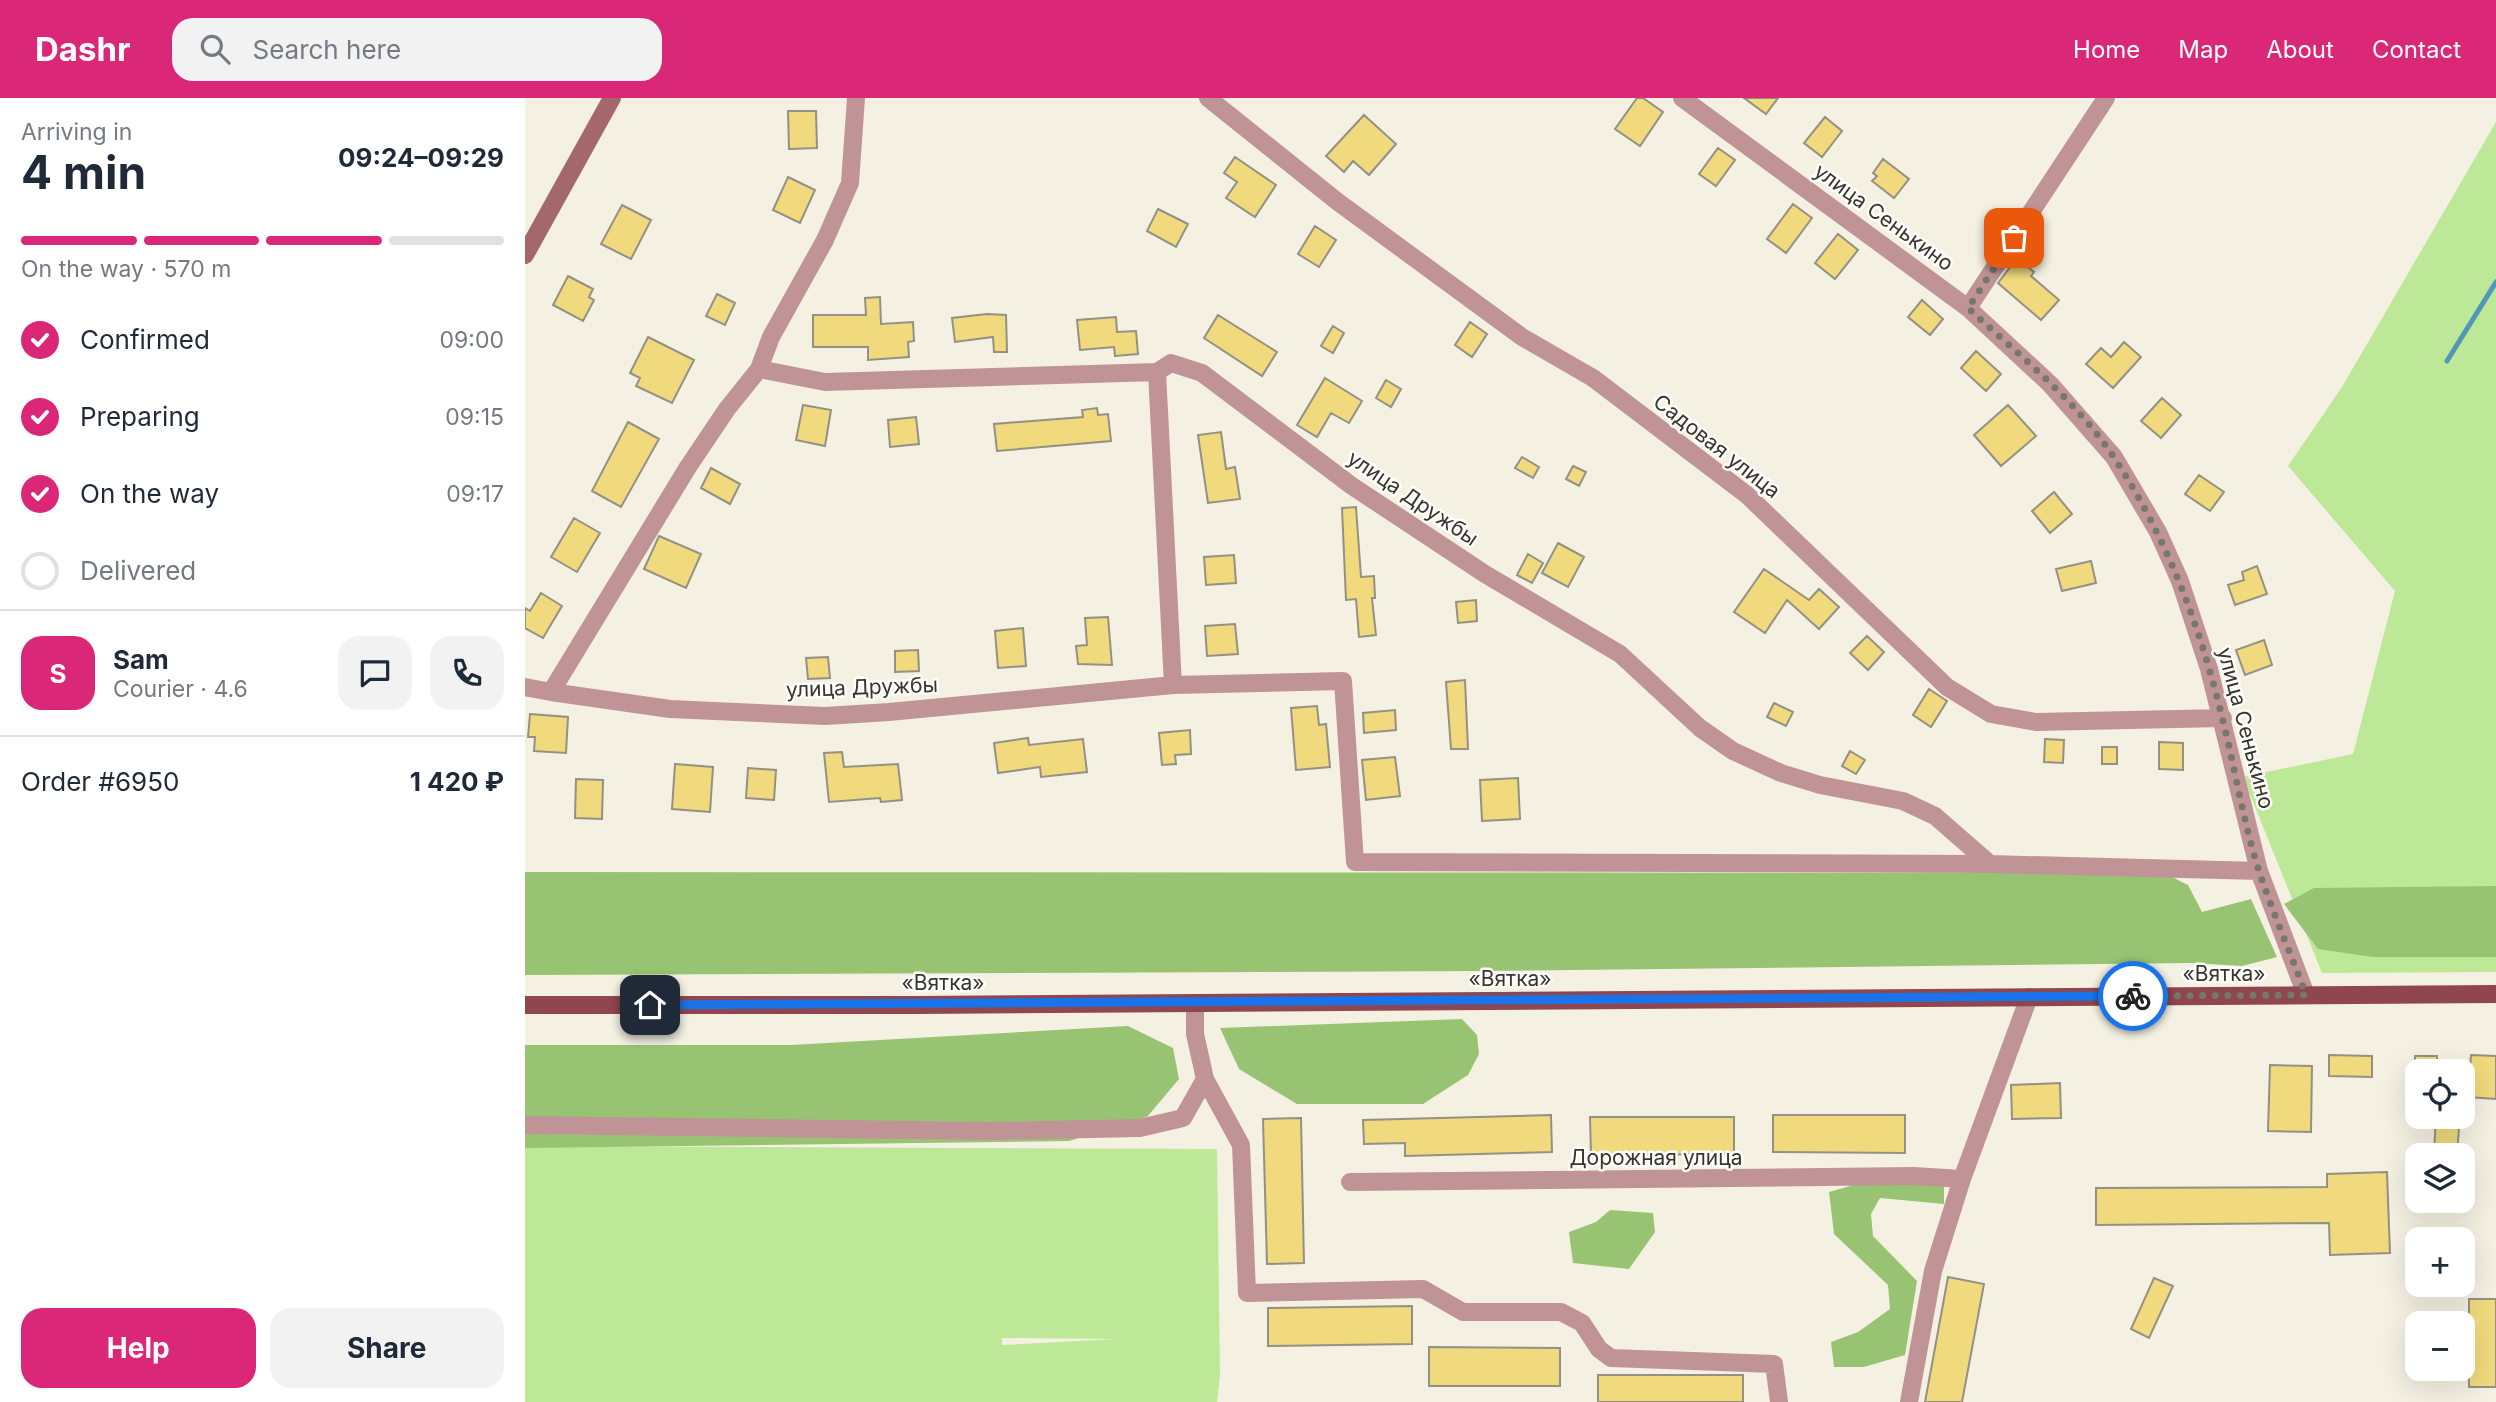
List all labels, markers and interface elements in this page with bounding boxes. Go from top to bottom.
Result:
search box [172,18,662,81]
text: Dashr [35,29,130,69]
icon: search [196,30,234,68]
text: Search here [252,34,401,65]
text: Home [2073,35,2140,64]
text: Map [2178,35,2228,64]
text: About [2266,35,2334,64]
text: Contact [2372,35,2461,64]
text: Arriving in [21,118,132,146]
text: 09:24–09:29 [338,142,504,173]
text: 4 min [21,144,146,200]
street label: улица Сенькино [1809,158,1959,276]
pin [1984,208,2044,268]
icon: bag [1995,219,2033,257]
text: On the way · 570 m [21,255,231,283]
icon: check [21,321,59,359]
text: Confirmed [80,324,210,355]
text: 09:00 [440,326,504,354]
street label: Садовая улица [1649,389,1785,503]
icon: check [21,398,59,436]
text: Preparing [80,401,200,432]
text: 09:15 [445,403,504,431]
street label: улица Дружбы [1343,445,1483,551]
icon: check [21,475,59,513]
text: On the way [80,478,219,509]
text: 09:17 [446,480,504,508]
text: Delivered [80,555,196,586]
button: chat [338,636,412,710]
button: phone [430,636,504,710]
text: Sam [113,644,169,675]
street label: улица Сенькино [2212,645,2280,811]
text: S [49,658,67,689]
street label: улица Дружбы [786,672,938,702]
text: Courier · 4.6 [113,675,248,703]
text: Order #6950 [21,766,179,797]
text: 1 420 ₽ [410,766,504,797]
courier [2098,961,2168,1031]
street label: «Вятка» [2182,961,2266,986]
street label: «Вятка» [1468,966,1552,991]
street label: «Вятка» [901,970,985,995]
pin [620,975,680,1035]
icon: bike [2114,977,2152,1015]
icon: home [631,986,669,1024]
map controls [2405,1059,2475,1381]
button: locate [2405,1059,2475,1129]
button: layers [2405,1143,2475,1213]
street label: Дорожная улица [1569,1145,1743,1170]
button: + [2405,1227,2475,1297]
button: Help [21,1308,256,1388]
button: Share [270,1308,504,1388]
button: − [2405,1311,2475,1381]

